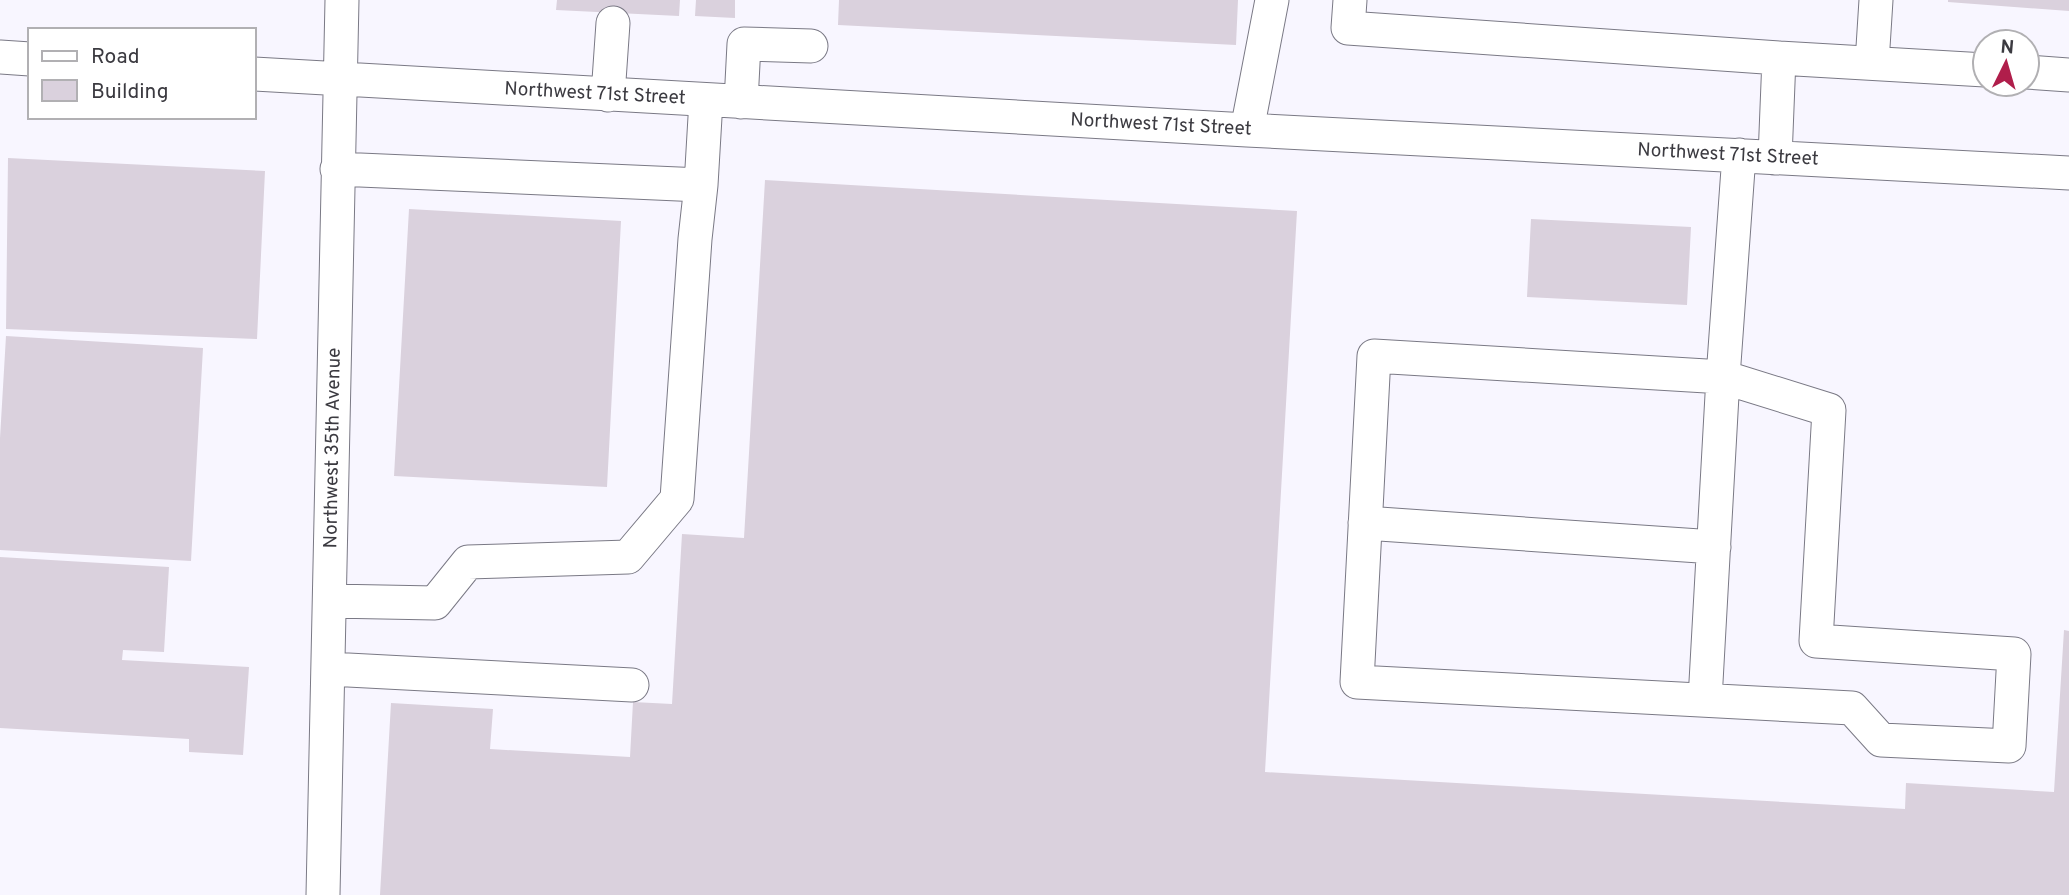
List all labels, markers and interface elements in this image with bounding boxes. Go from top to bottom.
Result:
legend [28,28,256,119]
north arrow [1971,28,2041,98]
text: N [1999,36,2015,61]
text: Road [91,44,140,71]
street label: Northwest 71st Street [504,77,686,111]
text: Building [91,79,169,106]
street label: Northwest 71st Street [1070,108,1252,142]
street label: Northwest 71st Street [1637,138,1819,172]
street label: Northwest 35th Avenue [319,347,347,549]

